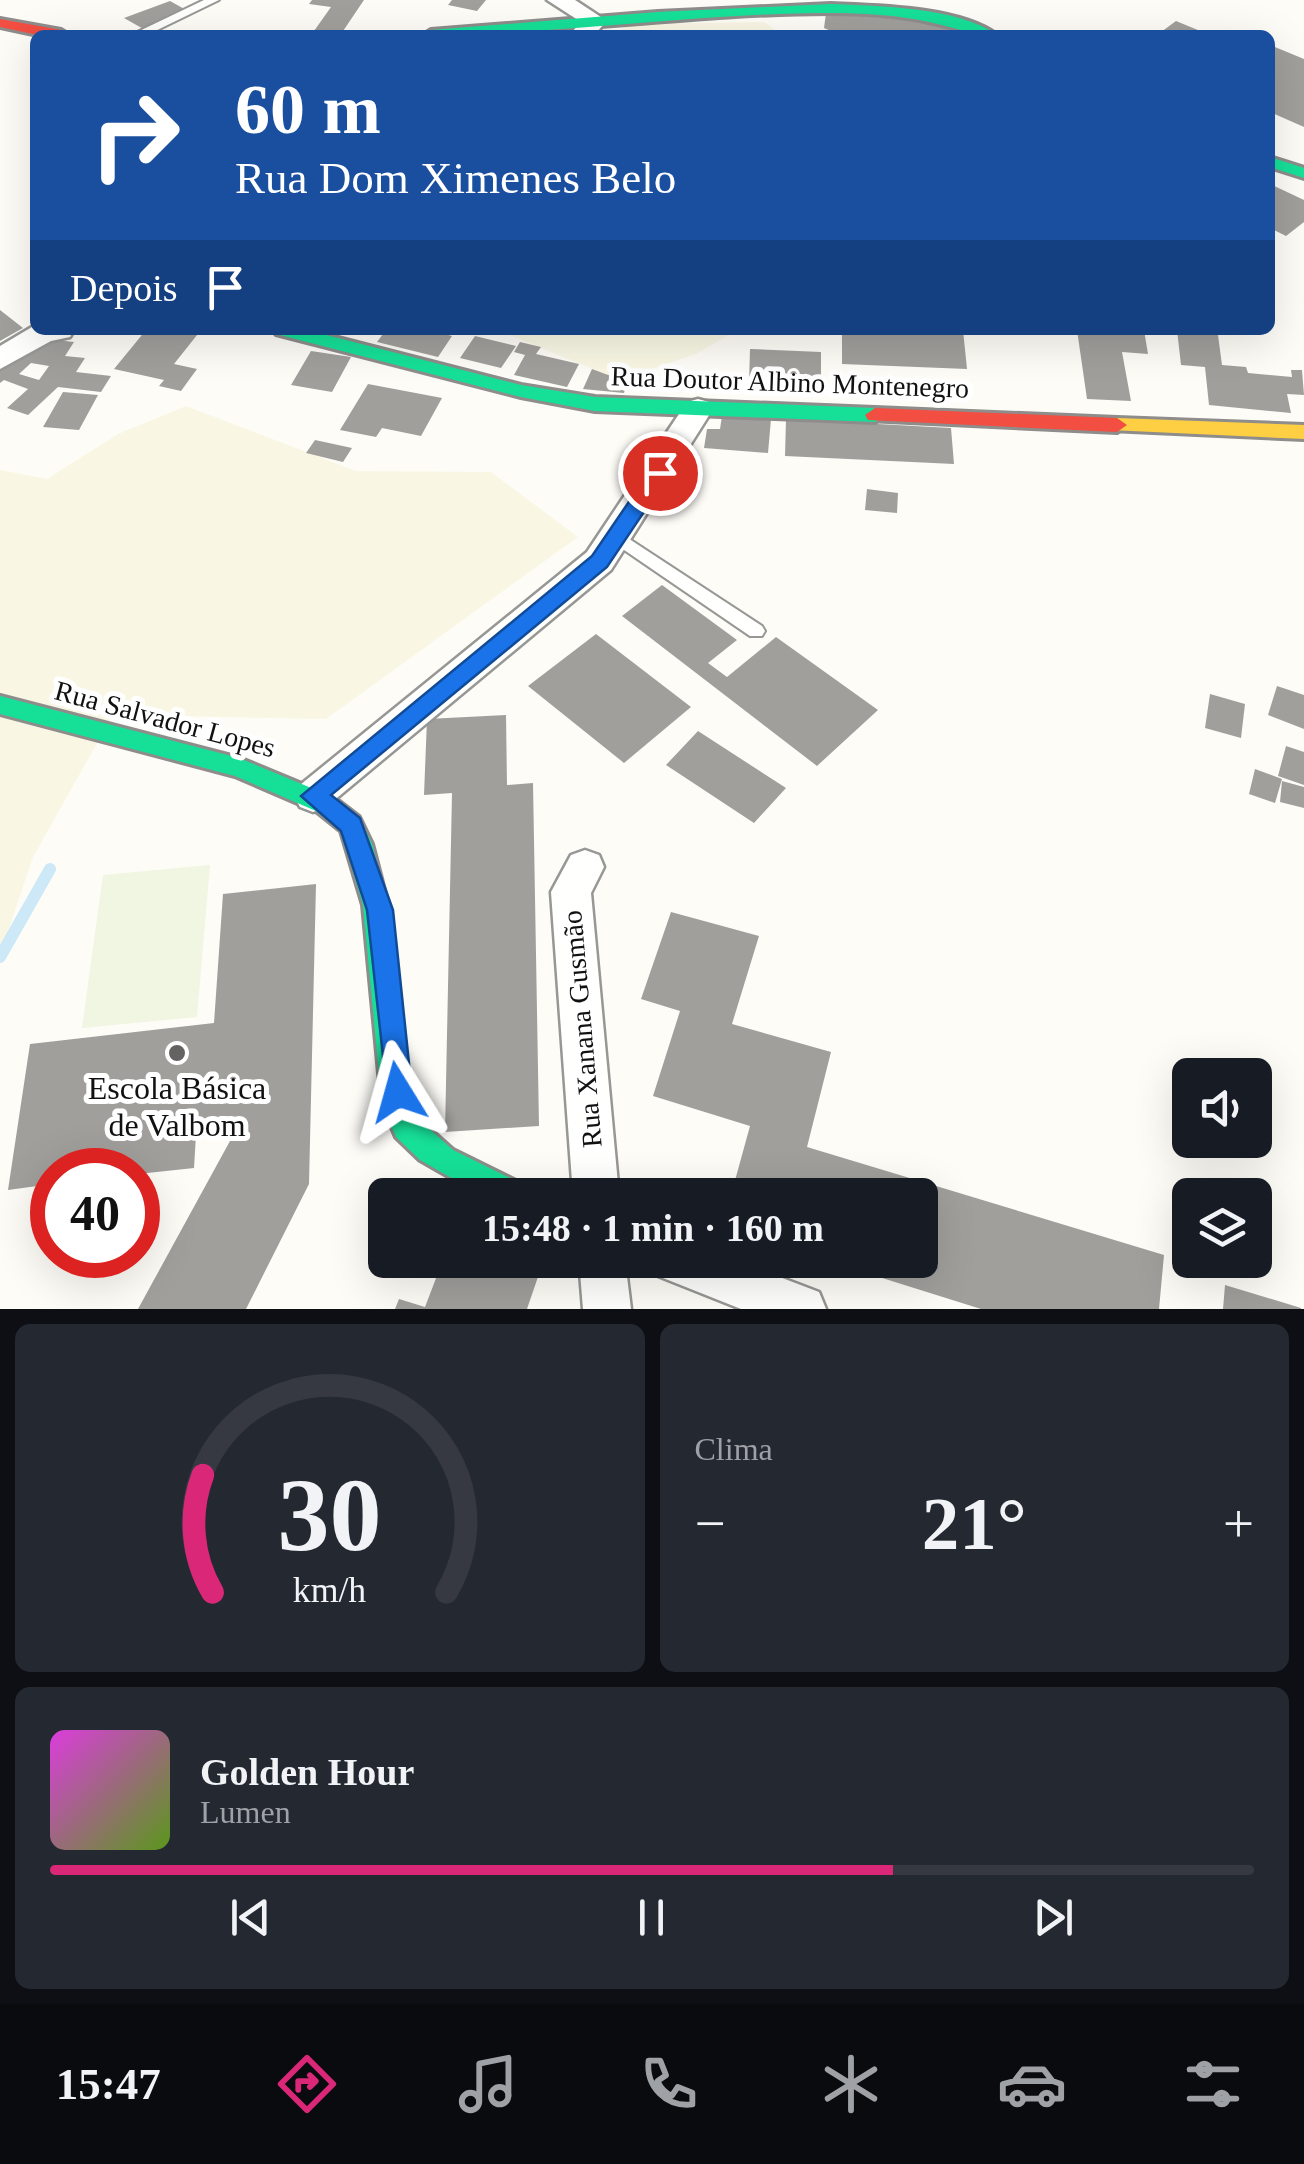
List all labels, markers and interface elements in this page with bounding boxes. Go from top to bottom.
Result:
icon: right [70,70,200,200]
text: 60 m [235,71,381,148]
text: Rua Dom Ximenes Belo [235,153,676,203]
icon: arrive [198,260,253,315]
text: Depois [70,267,178,309]
street label: Rua Doutor Albino Montenegro [610,360,970,404]
pin [618,431,703,516]
icon: arrive [633,446,688,501]
street label: Rua Salvador Lopes [51,675,279,763]
street label: Rua Xanana Gusmão [556,909,608,1149]
position arrow [346,1040,450,1144]
marker: Escola Básica de Valbom [166,1042,188,1064]
map controls [1172,1058,1272,1278]
button: sound [1172,1058,1272,1158]
place label: Escola Básica de Valbom [88,1070,266,1143]
speed limit sign: 40 [30,1148,160,1278]
button: layers [1172,1178,1272,1278]
text: 15:48 · 1 min · 160 m [482,1207,824,1249]
text: Clima [695,1431,773,1467]
text: 30 [278,1457,382,1572]
text: 21° [922,1482,1027,1565]
text: − [695,1493,726,1554]
text: + [1223,1493,1254,1554]
text: km/h [293,1570,367,1610]
text: Golden Hour [200,1751,414,1793]
text: Lumen [200,1794,291,1830]
icon: previous [223,1890,278,1945]
icon: pause [624,1890,679,1945]
icon: next [1026,1890,1081,1945]
icon: directions [272,2049,342,2119]
icon: music [453,2049,523,2119]
icon: phone [634,2049,704,2119]
icon: climate [816,2049,886,2119]
icon: car [997,2049,1067,2119]
icon: filters [1178,2049,1248,2119]
text: 15:47 [56,2059,161,2109]

